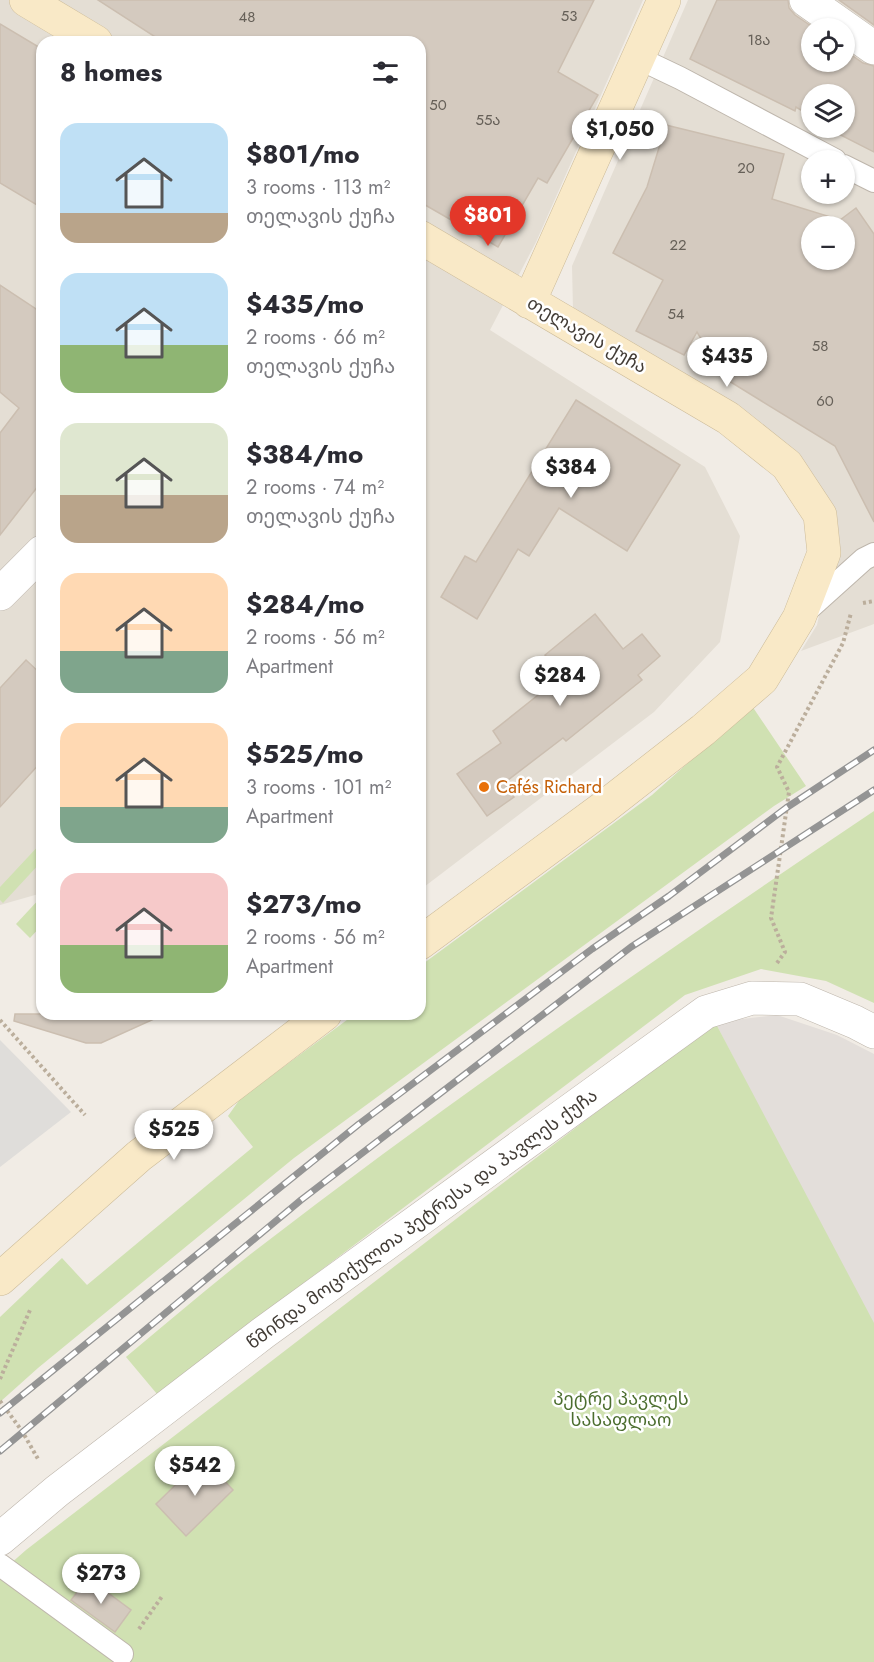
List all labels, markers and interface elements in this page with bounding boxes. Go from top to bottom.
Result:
house number: 53 [561,5,577,27]
house number: 48 [239,6,255,28]
map controls [801,18,855,270]
button: locate [801,18,855,72]
house number: 18ა [747,29,771,51]
text: 8 homes [60,53,162,91]
icon: filters [369,56,402,89]
button: layers [801,84,855,138]
house number: 50 [429,94,447,116]
house number: 55ა [475,109,501,131]
pin: $1,050 [571,110,669,161]
text: $1,050 [586,115,654,144]
text: $801/mo [246,135,360,173]
icon: home [108,147,180,219]
button: + [801,150,855,204]
house number: 20 [737,157,755,179]
text: 3 rooms · 113 m² [246,173,390,202]
pin: $801 [452,196,524,247]
text: $801 [464,201,512,230]
text: თელავის ქუჩა [246,202,395,231]
button: − [801,216,855,270]
house number: 22 [669,234,687,256]
text: $435/mo [246,285,364,323]
street label: თელავის ქუჩა [522,290,652,380]
icon: home [108,297,180,369]
house number: 54 [667,303,685,325]
text: 2 rooms · 66 m² [246,323,385,352]
house number: 58 [812,335,828,357]
pin: $435 [691,337,763,388]
text: $435 [701,342,753,371]
text: თელავის ქუჩა [246,352,395,381]
house number: 60 [816,390,834,412]
text: $384/mo [246,435,363,473]
icon: home [108,447,180,519]
pin: $384 [535,448,607,499]
text: $384 [545,453,597,482]
text: 2 rooms · 74 m² [246,473,384,502]
text: თელავის ქუჩა [246,502,395,531]
text: $284/mo [246,585,364,623]
icon: home [108,597,180,669]
text: 2 rooms · 56 m² [246,623,385,652]
text: Apartment [246,652,333,681]
pin: $284 [524,656,596,707]
text: $284 [534,661,586,690]
text: $525/mo [246,735,363,773]
icon: home [108,747,180,819]
text: 3 rooms · 101 m² [246,773,392,802]
place label: Cafés Richard [496,774,602,800]
marker: Cafés Richard [477,780,491,794]
text: Apartment [246,802,333,831]
text: $273/mo [246,885,361,923]
icon: home [108,897,180,969]
text: 2 rooms · 56 m² [246,923,385,952]
text: Apartment [246,952,333,981]
street label: წმინდა მოციქულთა პეტრესა და პავლეს ქუჩა [241,1083,603,1355]
pin: $525 [138,1110,210,1161]
text: $525 [148,1115,200,1144]
park label: პეტრე პავლეს სასაფლაო [553,1386,689,1433]
pin: $542 [159,1446,231,1497]
text: $542 [169,1451,221,1480]
pin: $273 [65,1554,137,1605]
text: $273 [76,1559,126,1588]

